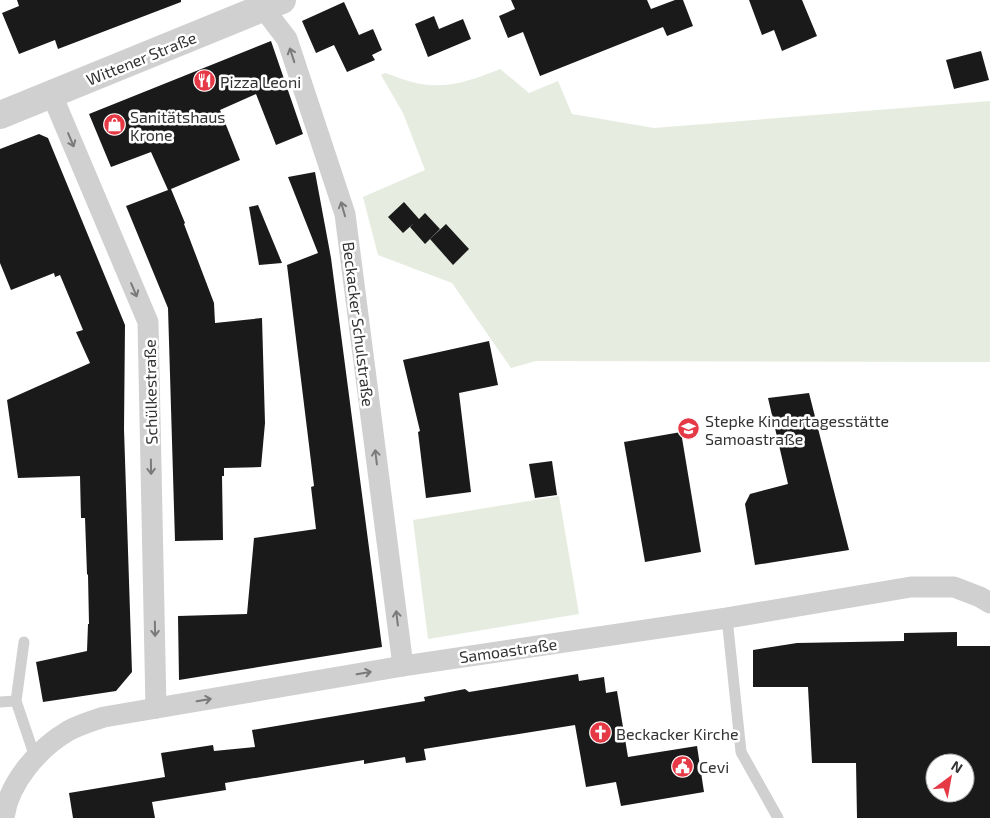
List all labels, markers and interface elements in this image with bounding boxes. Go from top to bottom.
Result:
street label: Wittener Straße [83,27,199,89]
one-way arrow [287,47,296,63]
restaurant icon: Pizza Leoni [192,69,216,93]
place label: Pizza Leoni [220,72,301,91]
place label: Sanitätshaus Krone [130,107,225,144]
shop icon: Sanitätshaus Krone [102,113,126,137]
one-way arrow [67,132,77,147]
one-way arrow [338,201,347,217]
street label: Beckacker Schulstraße [339,240,379,408]
one-way arrow [131,282,140,297]
street label: Schülkestraße [140,339,160,445]
place label: Stepke Kindertagesstätte Samoastraße [705,411,889,448]
school or university icon: Stepke Kindertagesstätte Samoastraße [677,417,701,441]
one-way arrow [371,449,381,465]
one-way arrow [146,458,156,474]
one-way arrow [392,610,402,626]
one-way arrow [150,621,159,637]
street label: Samoastraße [458,634,558,666]
one-way arrow [356,667,372,677]
one-way arrow [196,694,212,704]
church icon: Beckacker Kirche [588,721,612,745]
place label: Beckacker Kirche [616,724,739,743]
north arrow [925,753,975,803]
public building icon: Cevi [671,754,695,778]
place label: Cevi [699,757,729,776]
text: N [948,757,966,776]

